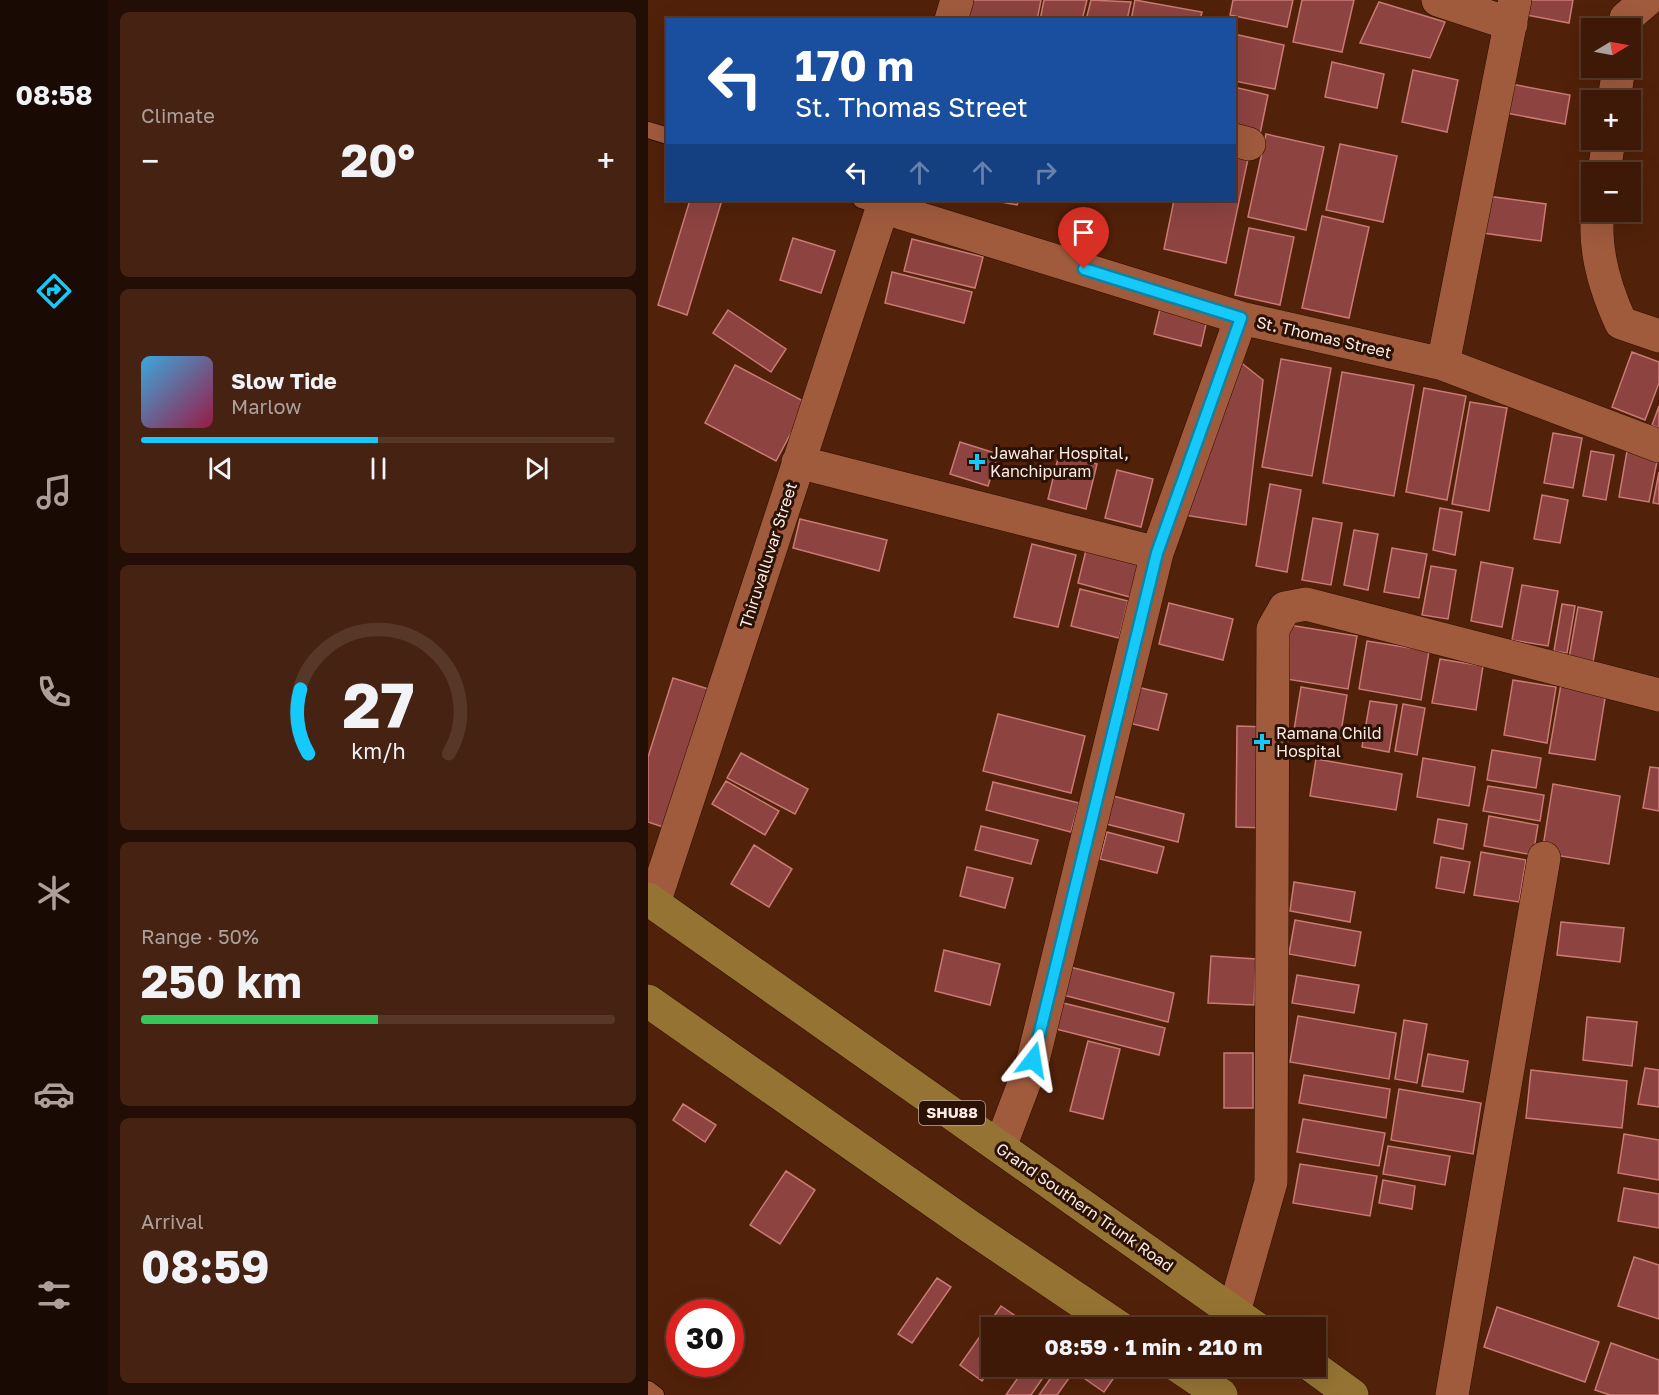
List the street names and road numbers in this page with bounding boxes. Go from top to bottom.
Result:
street label: St. Thomas Street [1255,312,1393,362]
street label: Thiruvalluvar Street [735,479,801,631]
road number: SHU88 [919,1101,985,1125]
street label: Grand Southern Trunk Road [993,1138,1177,1276]

